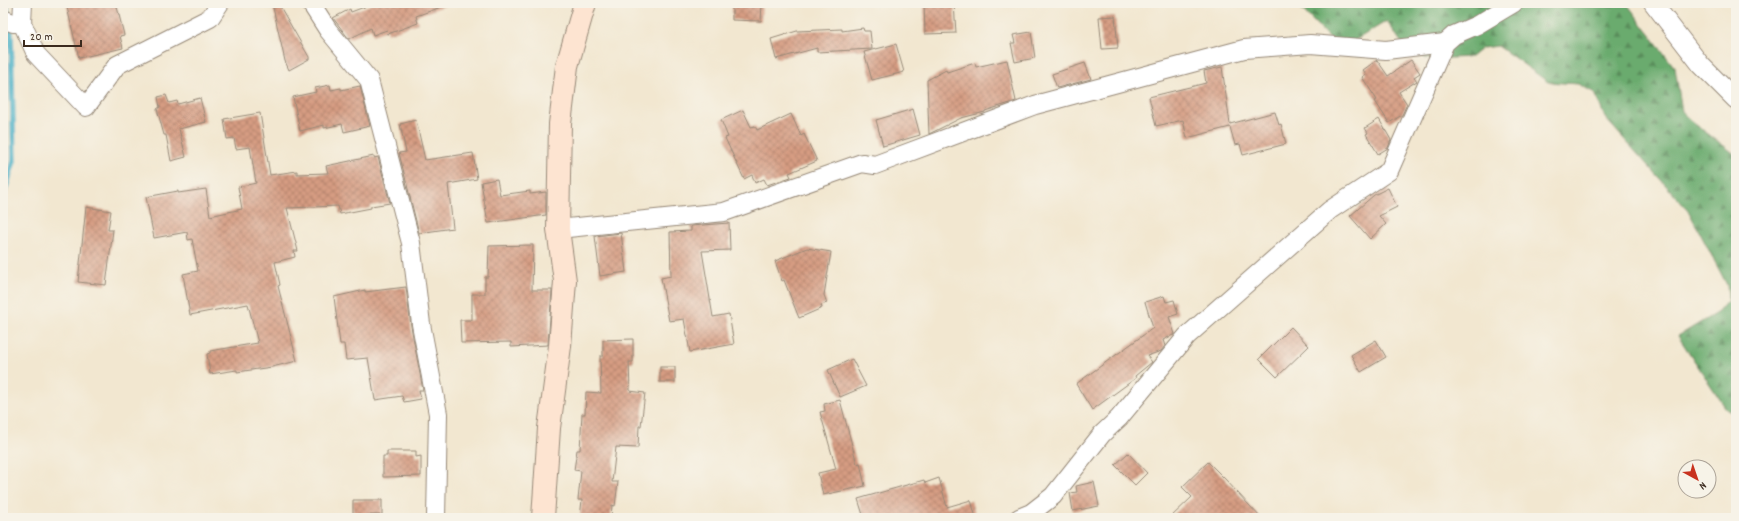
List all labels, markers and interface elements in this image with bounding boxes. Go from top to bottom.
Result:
scale bar [24,22,81,48]
text: 20 m [30,29,53,46]
north arrow [1677,459,1717,499]
text: N [1694,477,1709,493]

